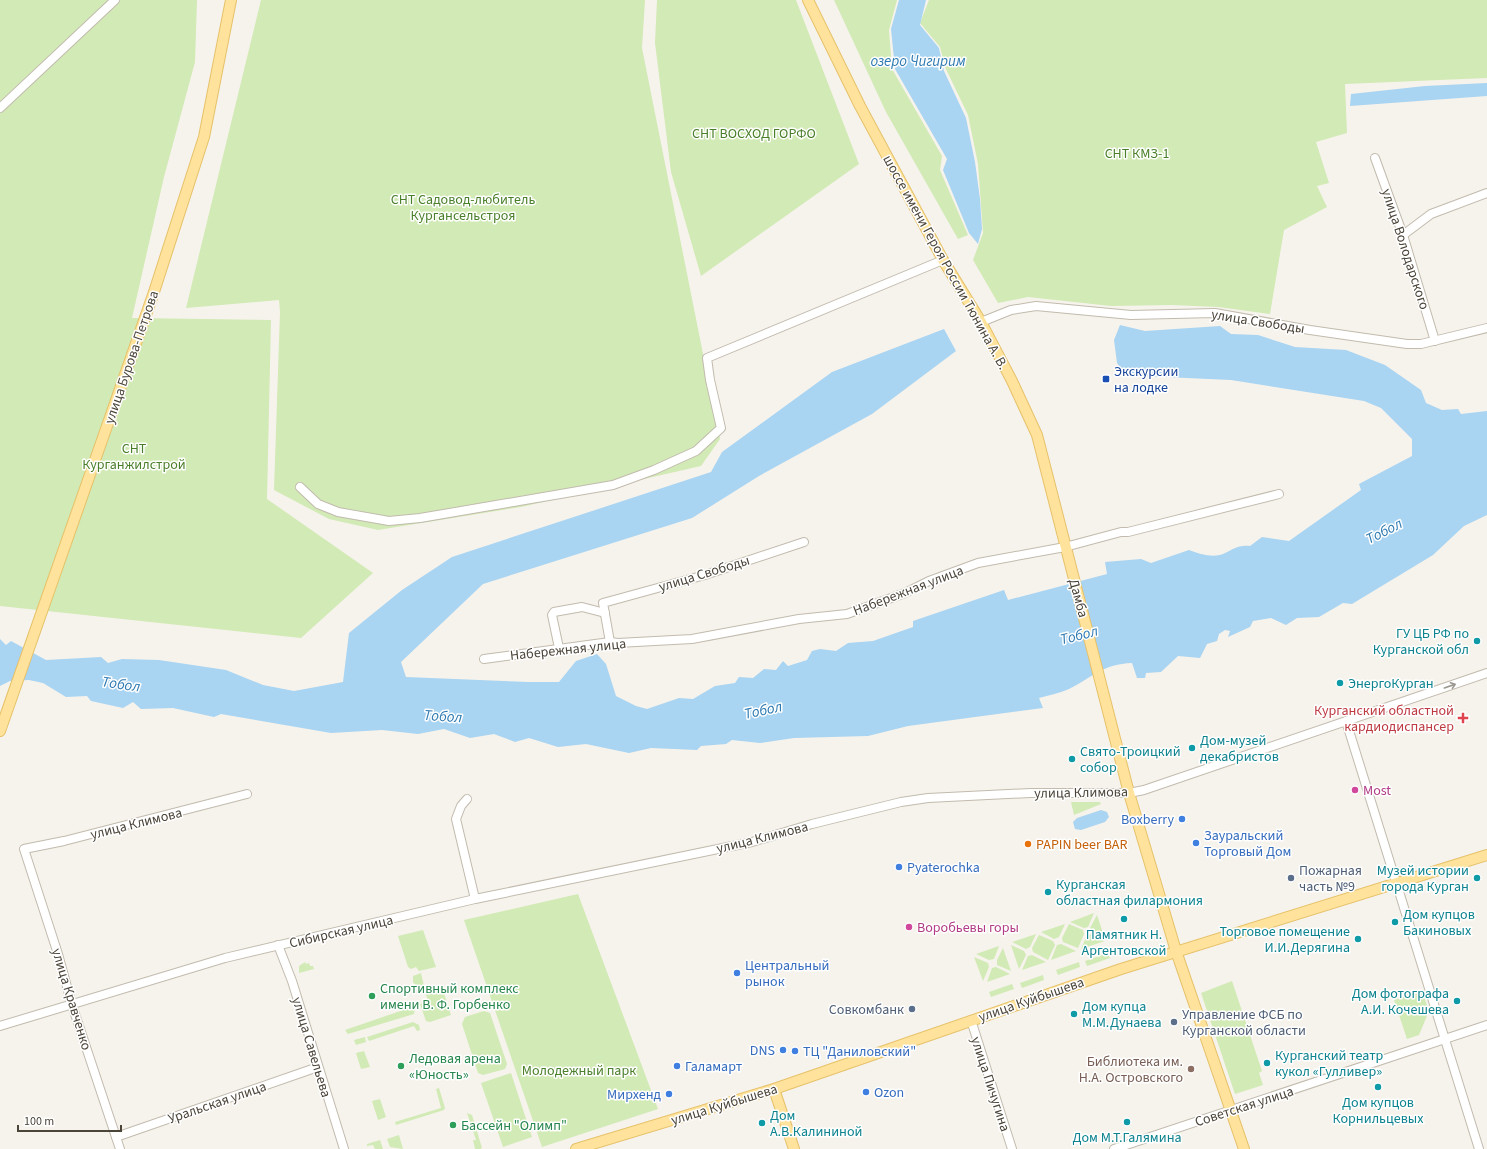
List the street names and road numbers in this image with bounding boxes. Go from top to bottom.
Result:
street label: шоссе имени Героя России Тюнина А. В. [878,152,1013,373]
street label: улица Володарского [1376,186,1434,312]
street label: улица Бурова-Петрова [100,288,164,427]
street label: улица Свободы [1210,305,1306,339]
street label: улица Свободы [656,551,752,597]
street label: Набережная улица [850,561,966,621]
street label: Дамба [1063,577,1093,620]
street label: Набережная улица [509,634,627,666]
street label: улица Климова [1034,782,1128,804]
street label: улица Климова [88,803,184,845]
street label: улица Климова [714,817,810,859]
street label: Сибирская улица [287,910,395,954]
street label: улица Кравченко [46,946,96,1053]
street label: улица Куйбышева [976,973,1087,1027]
street label: улица Савельева [286,995,336,1100]
street label: улица Пичугина [965,1034,1015,1134]
street label: Уральская улица [166,1077,269,1129]
street label: улица Куйбышева [669,1079,780,1131]
street label: Советская улица [1192,1082,1296,1132]

